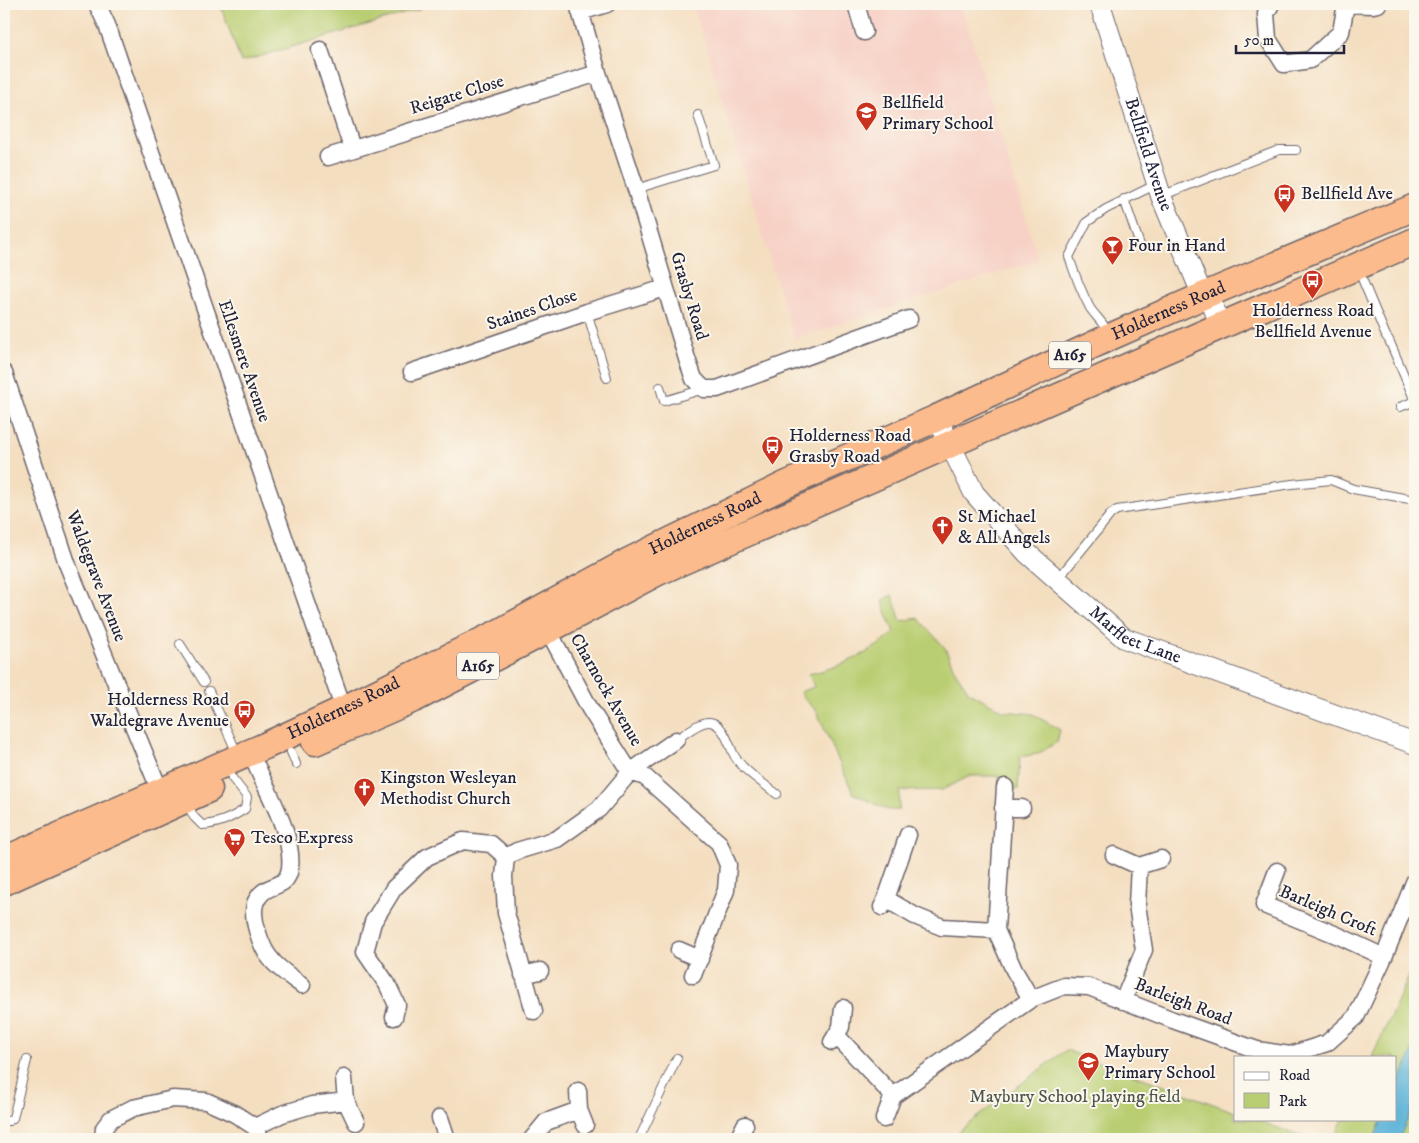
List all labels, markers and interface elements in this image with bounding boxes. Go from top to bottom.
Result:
scale bar [1236,22,1344,54]
text: 50 m [1244,31,1274,50]
street label: Reigate Close [407,70,507,120]
place label: Bellfield Primary School [882,92,994,135]
street label: Bellfield Avenue [1120,95,1177,214]
school or university icon: Bellfield Primary School [854,101,878,132]
bus stop icon: Bellfield Ave [1273,182,1297,213]
place label: Bellfield Ave [1301,183,1393,205]
bar icon: Four in Hand [1100,234,1124,265]
place label: Four in Hand [1128,235,1225,257]
street label: Grasby Road [665,249,713,343]
bus stop icon: Holderness Road Bellfield Avenue [1301,269,1325,300]
street label: Holderness Road [1108,277,1229,346]
street label: Staines Close [484,284,580,336]
street label: Ellesmere Avenue [213,297,275,425]
place label: Holderness Road Bellfield Avenue [1252,300,1374,343]
road number: A165 [1049,342,1091,368]
place label: Holderness Road Grasby Road [789,425,911,468]
bus stop icon: Holderness Road Grasby Road [761,434,785,465]
street label: Holderness Road [645,487,765,560]
street label: Waldegrave Avenue [60,506,131,645]
place label: St Michael & All Angels [958,506,1050,549]
church icon: St Michael & All Angels [930,515,954,546]
street label: Marfleet Lane [1084,601,1184,669]
street label: Charnock Avenue [565,630,647,750]
road number: A165 [457,652,499,679]
street label: Holderness Road [284,672,404,745]
place label: Holderness Road Waldegrave Avenue [89,689,229,732]
bus stop icon: Holderness Road Waldegrave Avenue [233,698,257,729]
place label: Kingston Wesleyan Methodist Church [380,767,517,810]
church icon: Kingston Wesleyan Methodist Church [352,776,376,807]
supermarket icon: Tesco Express [223,826,247,857]
place label: Tesco Express [251,827,353,849]
street label: Barleigh Croft [1276,881,1380,942]
street label: Barleigh Road [1131,973,1235,1031]
place label: Maybury Primary School [1104,1041,1216,1084]
school or university icon: Maybury Primary School [1076,1050,1100,1081]
legend [1234,1056,1396,1120]
text: Road [1279,1066,1311,1085]
park label: Maybury School playing field [969,1086,1181,1108]
text: Park [1279,1092,1308,1111]

